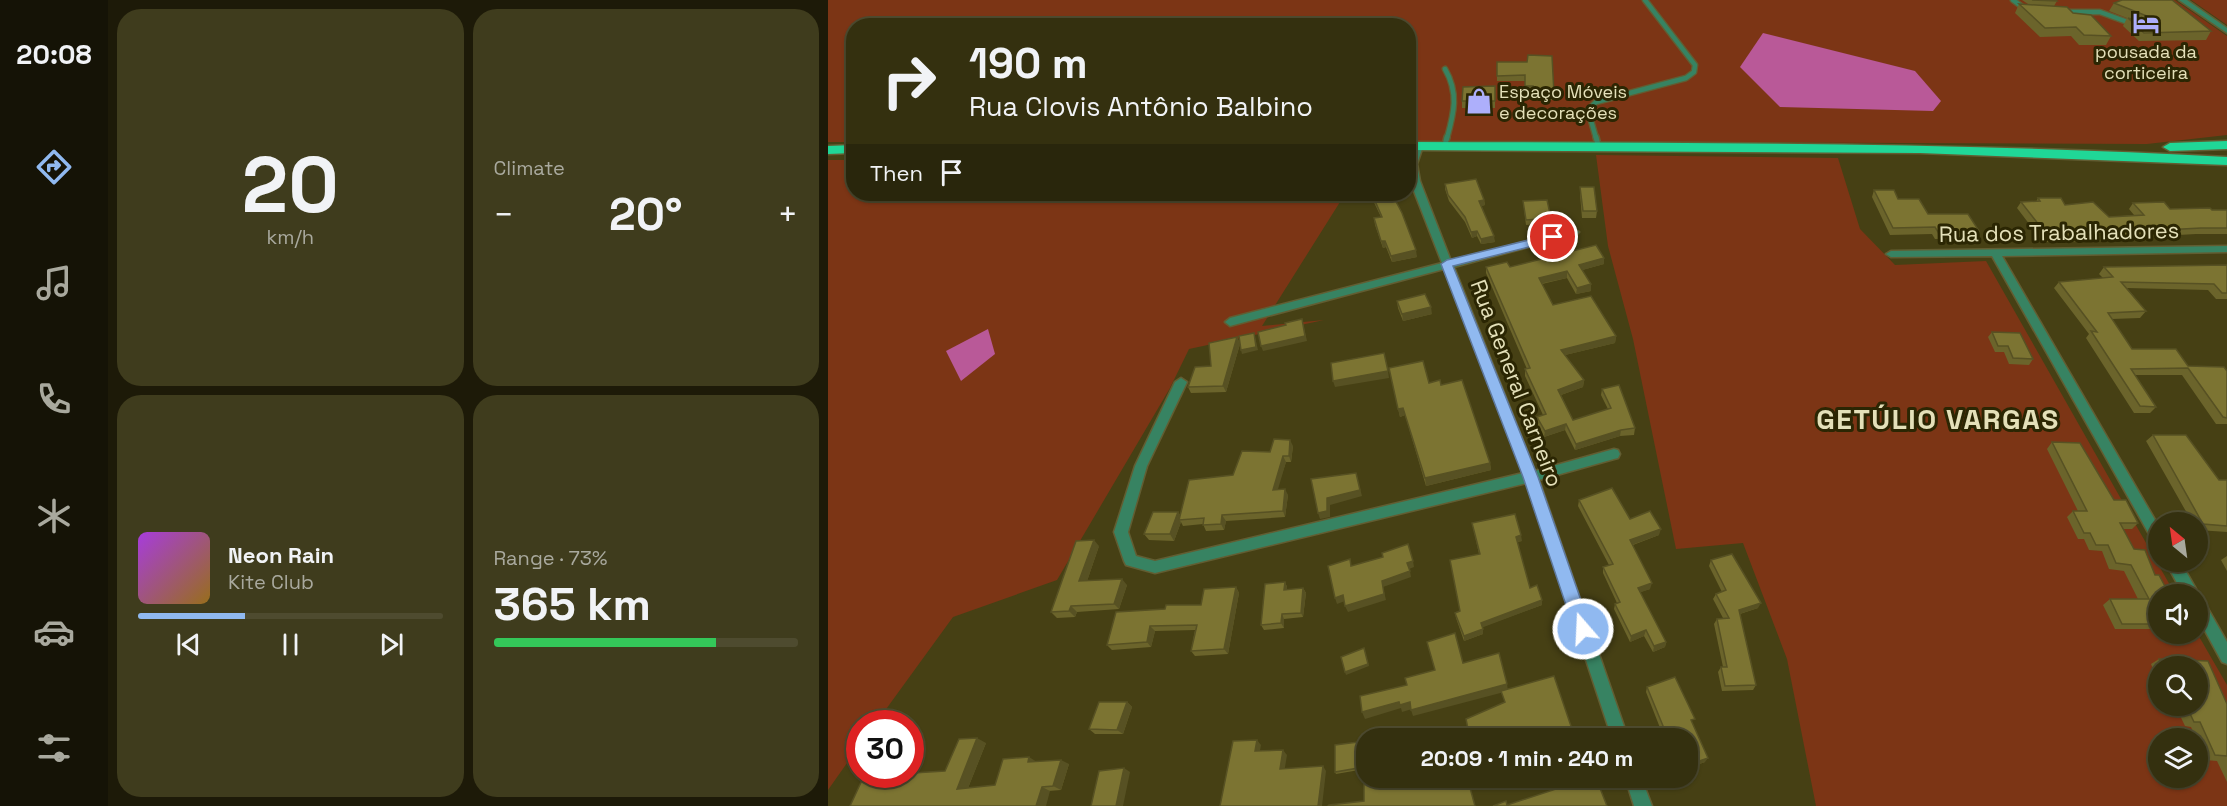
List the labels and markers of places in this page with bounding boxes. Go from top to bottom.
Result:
hotel icon: pousada da corticeira [2131,8,2161,38]
place label: pousada da corticeira [2095,40,2197,84]
place label: Espaço Móveis e decorações [1499,80,1627,124]
shop icon: Espaço Móveis e decorações [1464,86,1494,116]
pin [1527,211,1578,262]

